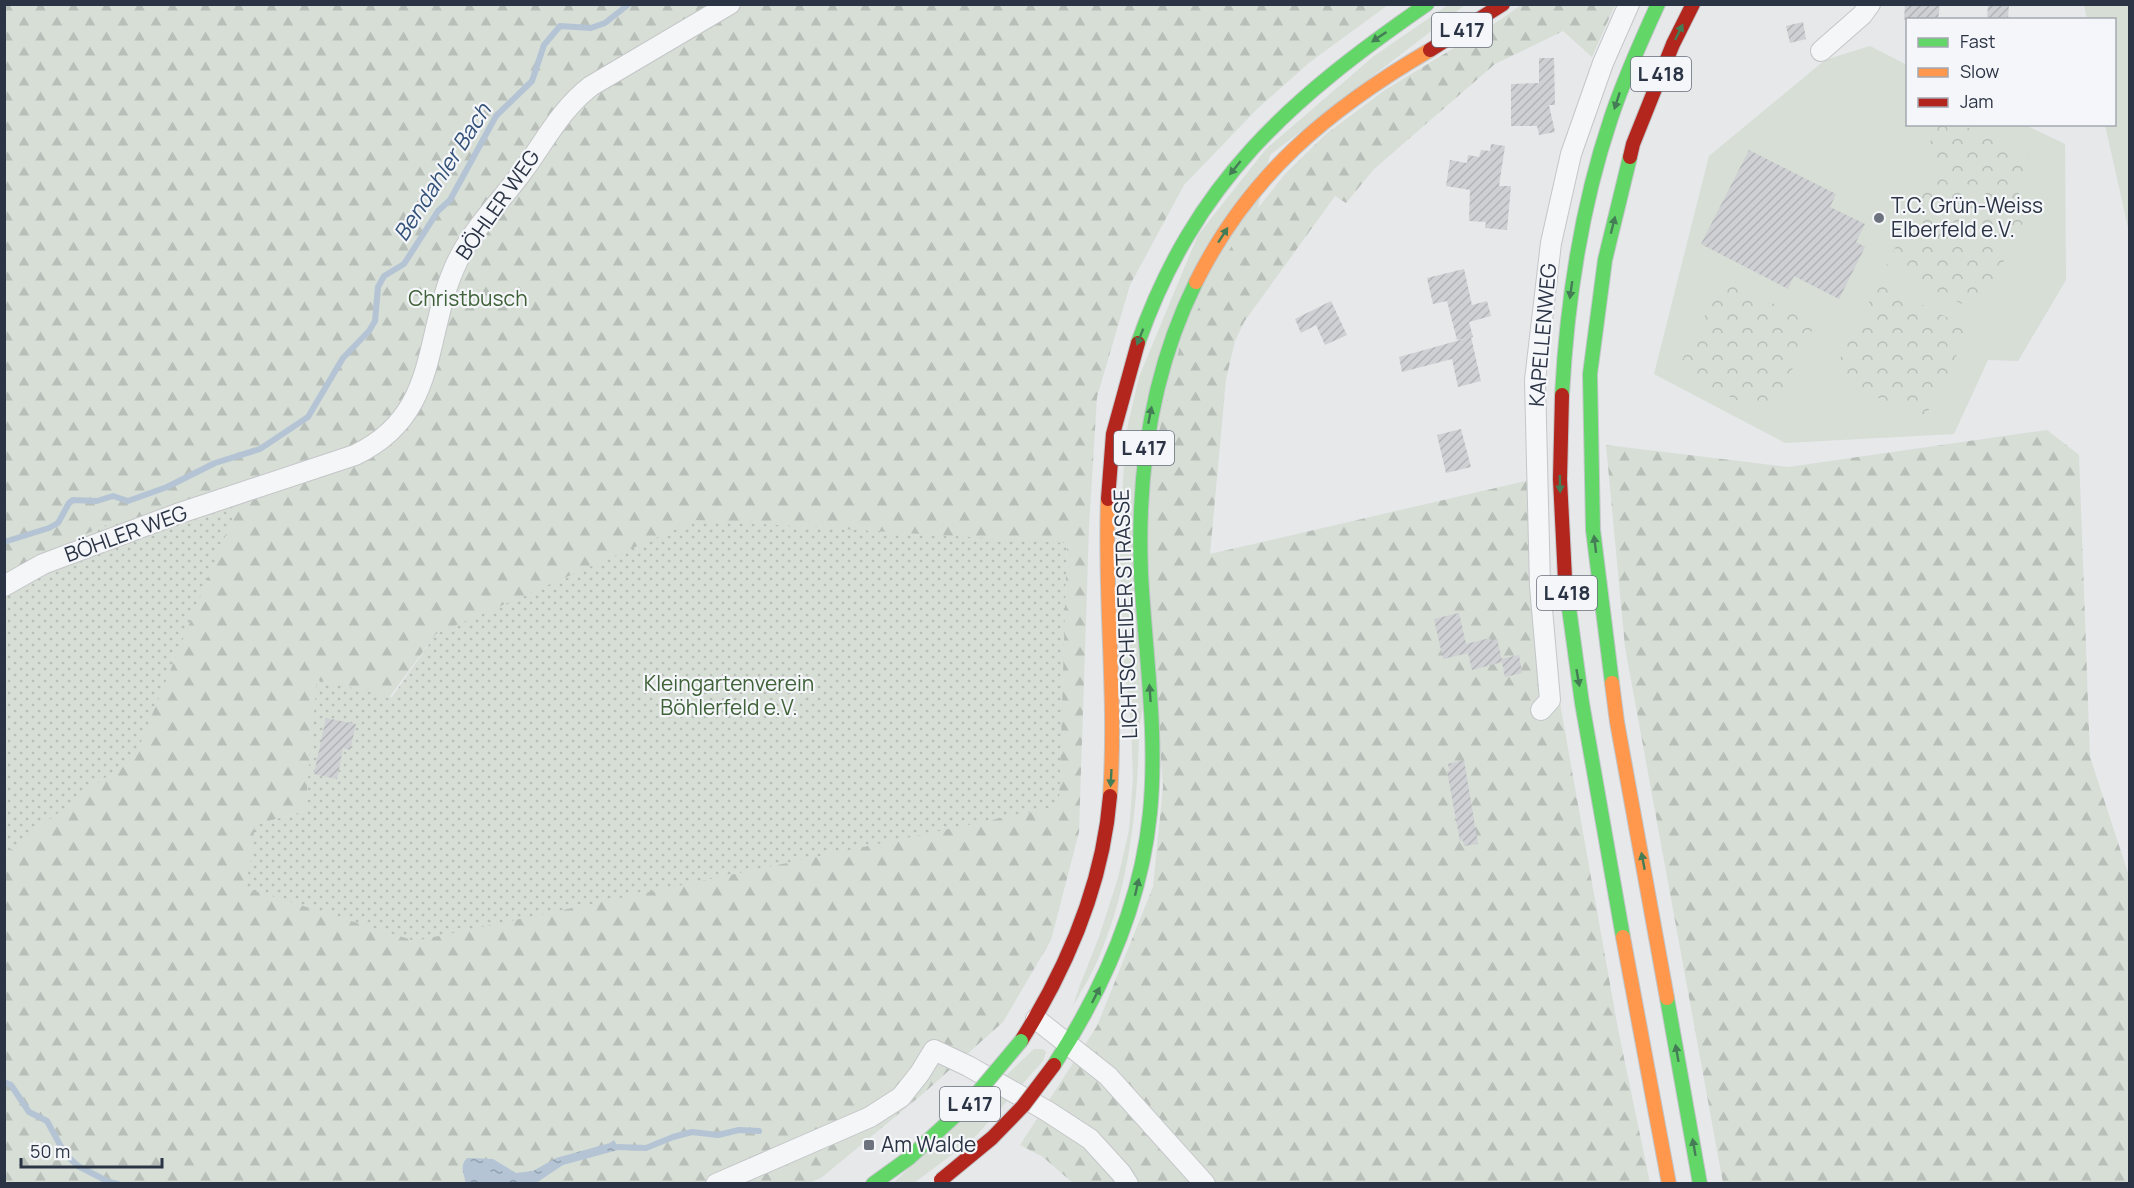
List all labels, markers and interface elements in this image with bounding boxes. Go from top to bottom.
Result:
road number: L 417 [1432,13,1492,47]
legend [1906,18,2116,126]
one-way arrow [1675,23,1684,40]
text: Fast [1960,29,1995,53]
one-way arrow [1371,31,1387,42]
road number: L 418 [1631,57,1691,91]
text: Slow [1960,59,2000,83]
text: Jam [1960,89,1994,113]
one-way arrow [1611,92,1621,110]
water label: Bendahler Bach [386,97,498,247]
street label: BÖHLER WEG [449,144,546,265]
one-way arrow [1229,160,1241,175]
place label: T.C. Grün-Weiss Elberfeld e.V. [1891,191,2043,243]
marker: T.C. Grün-Weiss Elberfeld e.V. [1872,211,1886,225]
one-way arrow [1609,216,1619,234]
one-way arrow [1217,228,1229,244]
street label: KAPELLENWEG [1522,262,1562,408]
one-way arrow [1567,281,1576,300]
park label: Christbusch [408,284,528,312]
one-way arrow [1135,328,1144,346]
one-way arrow [1146,405,1155,424]
road number: L 417 [1114,431,1174,465]
one-way arrow [1556,475,1565,494]
street label: LICHTSCHEIDER STRASSE [1107,489,1143,739]
street label: BÖHLER WEG [61,498,191,568]
one-way arrow [1590,534,1599,553]
road number: L 418 [1537,576,1597,610]
park label: Kleingartenverein Böhlerfeld e.V. [644,669,814,721]
one-way arrow [1574,669,1583,688]
one-way arrow [1146,683,1155,702]
one-way arrow [1107,769,1116,788]
one-way arrow [1638,852,1647,871]
one-way arrow [1133,877,1142,896]
one-way arrow [1091,986,1101,1004]
one-way arrow [1673,1043,1682,1062]
road number: L 417 [940,1087,1000,1121]
place label: Am Walde [881,1130,976,1158]
scale bar [21,1131,162,1169]
one-way arrow [1689,1137,1698,1156]
marker: Am Walde [862,1138,876,1152]
text: 50 m [30,1139,70,1163]

